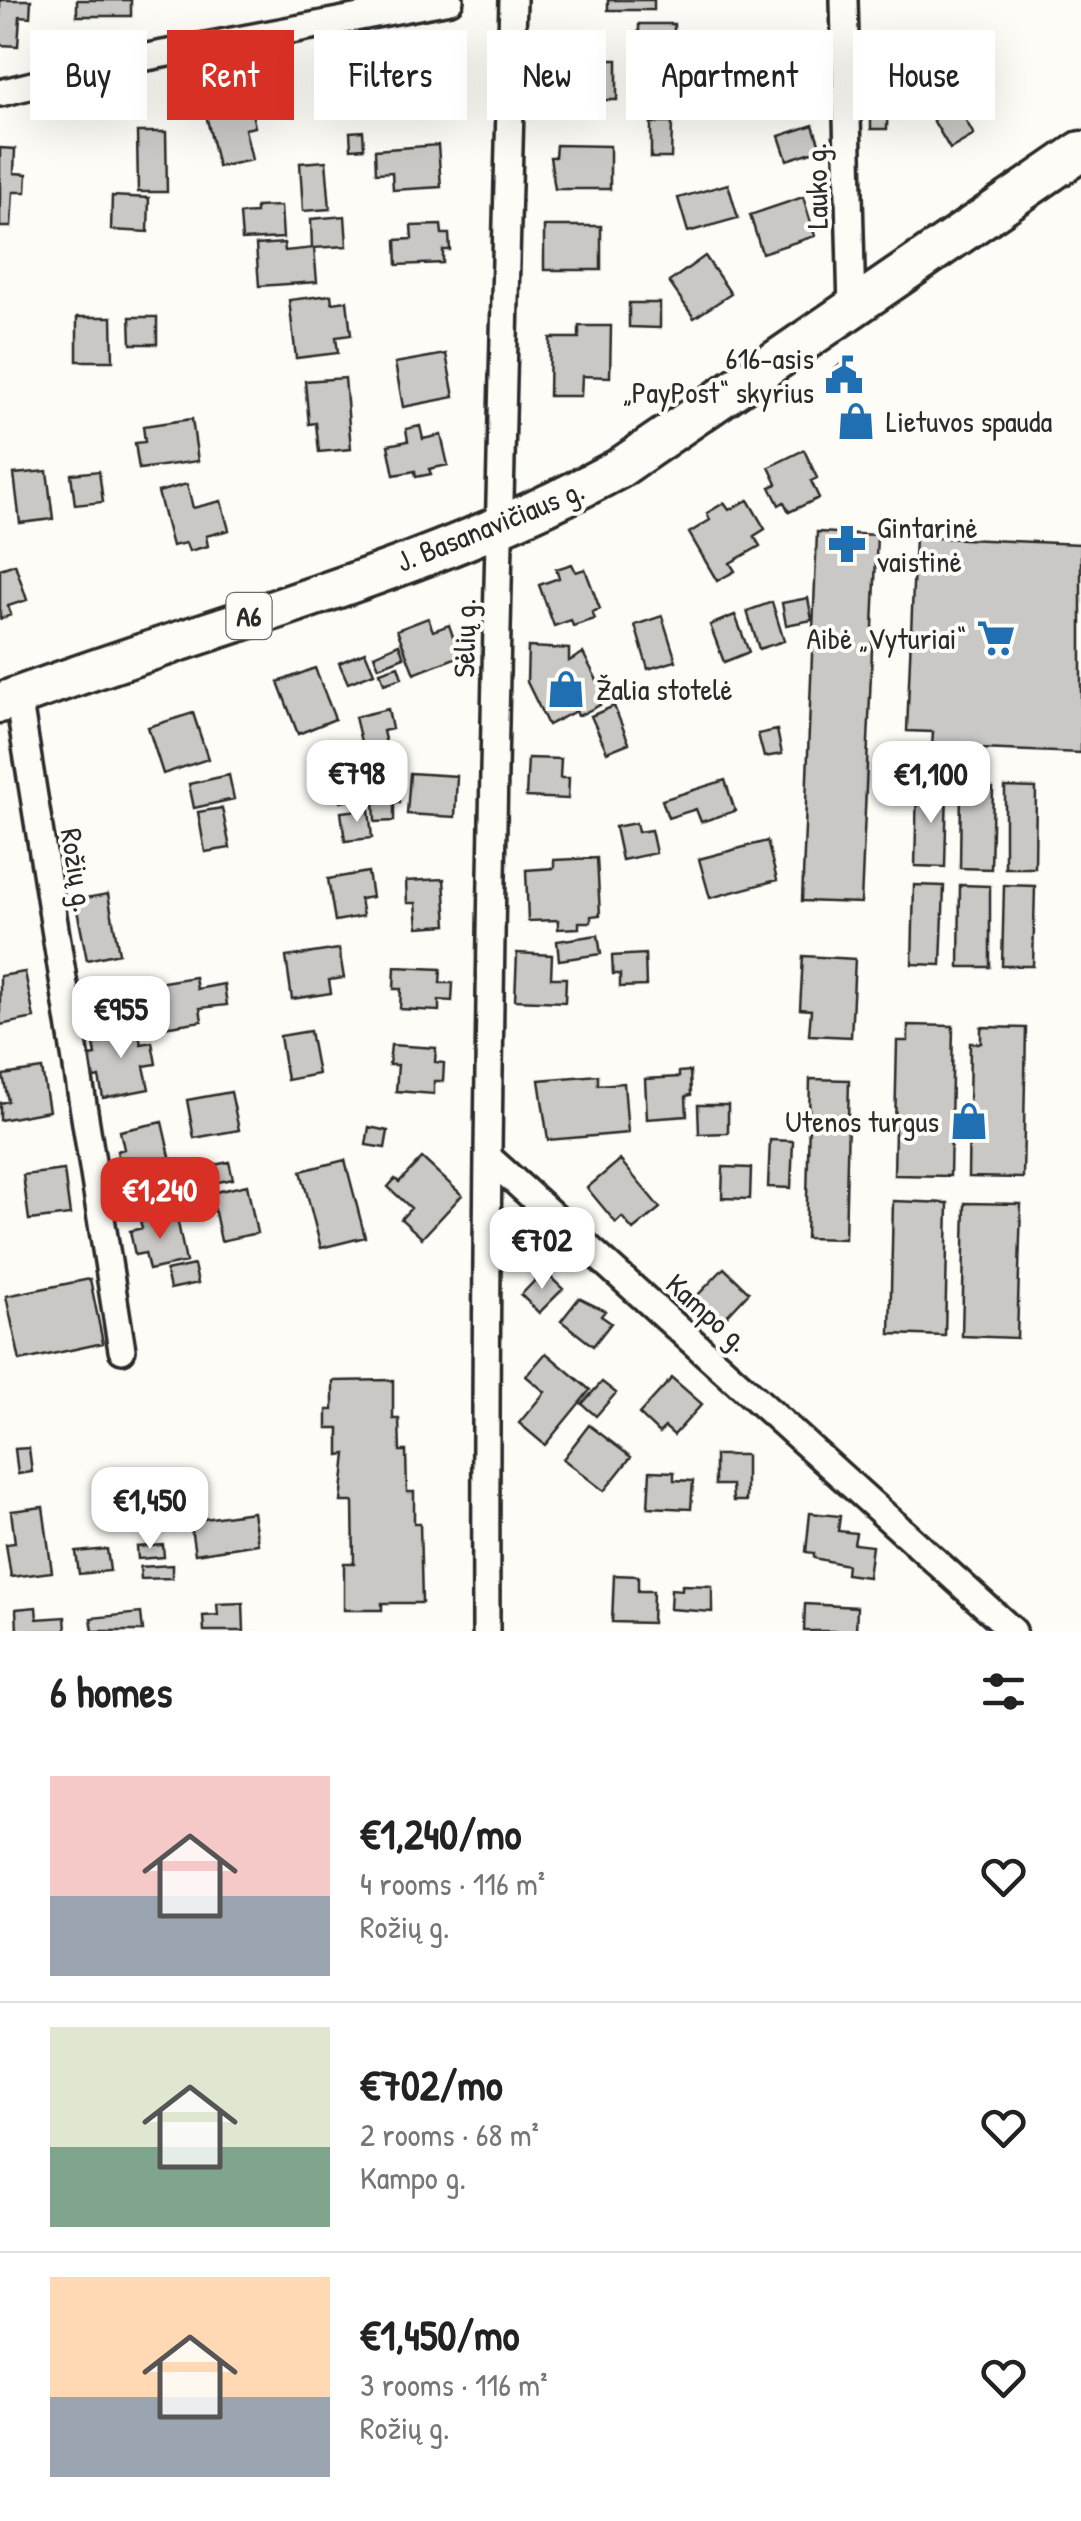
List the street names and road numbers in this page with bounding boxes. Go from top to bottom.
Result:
street label: Lauko g. [795,143,837,229]
street label: J. Basanavičiaus g. [390,469,590,581]
road number: A6 [226,593,272,639]
street label: Sėlių g. [443,598,485,678]
street label: Rožių g. [52,825,104,915]
street label: Kampo g. [658,1264,758,1360]

